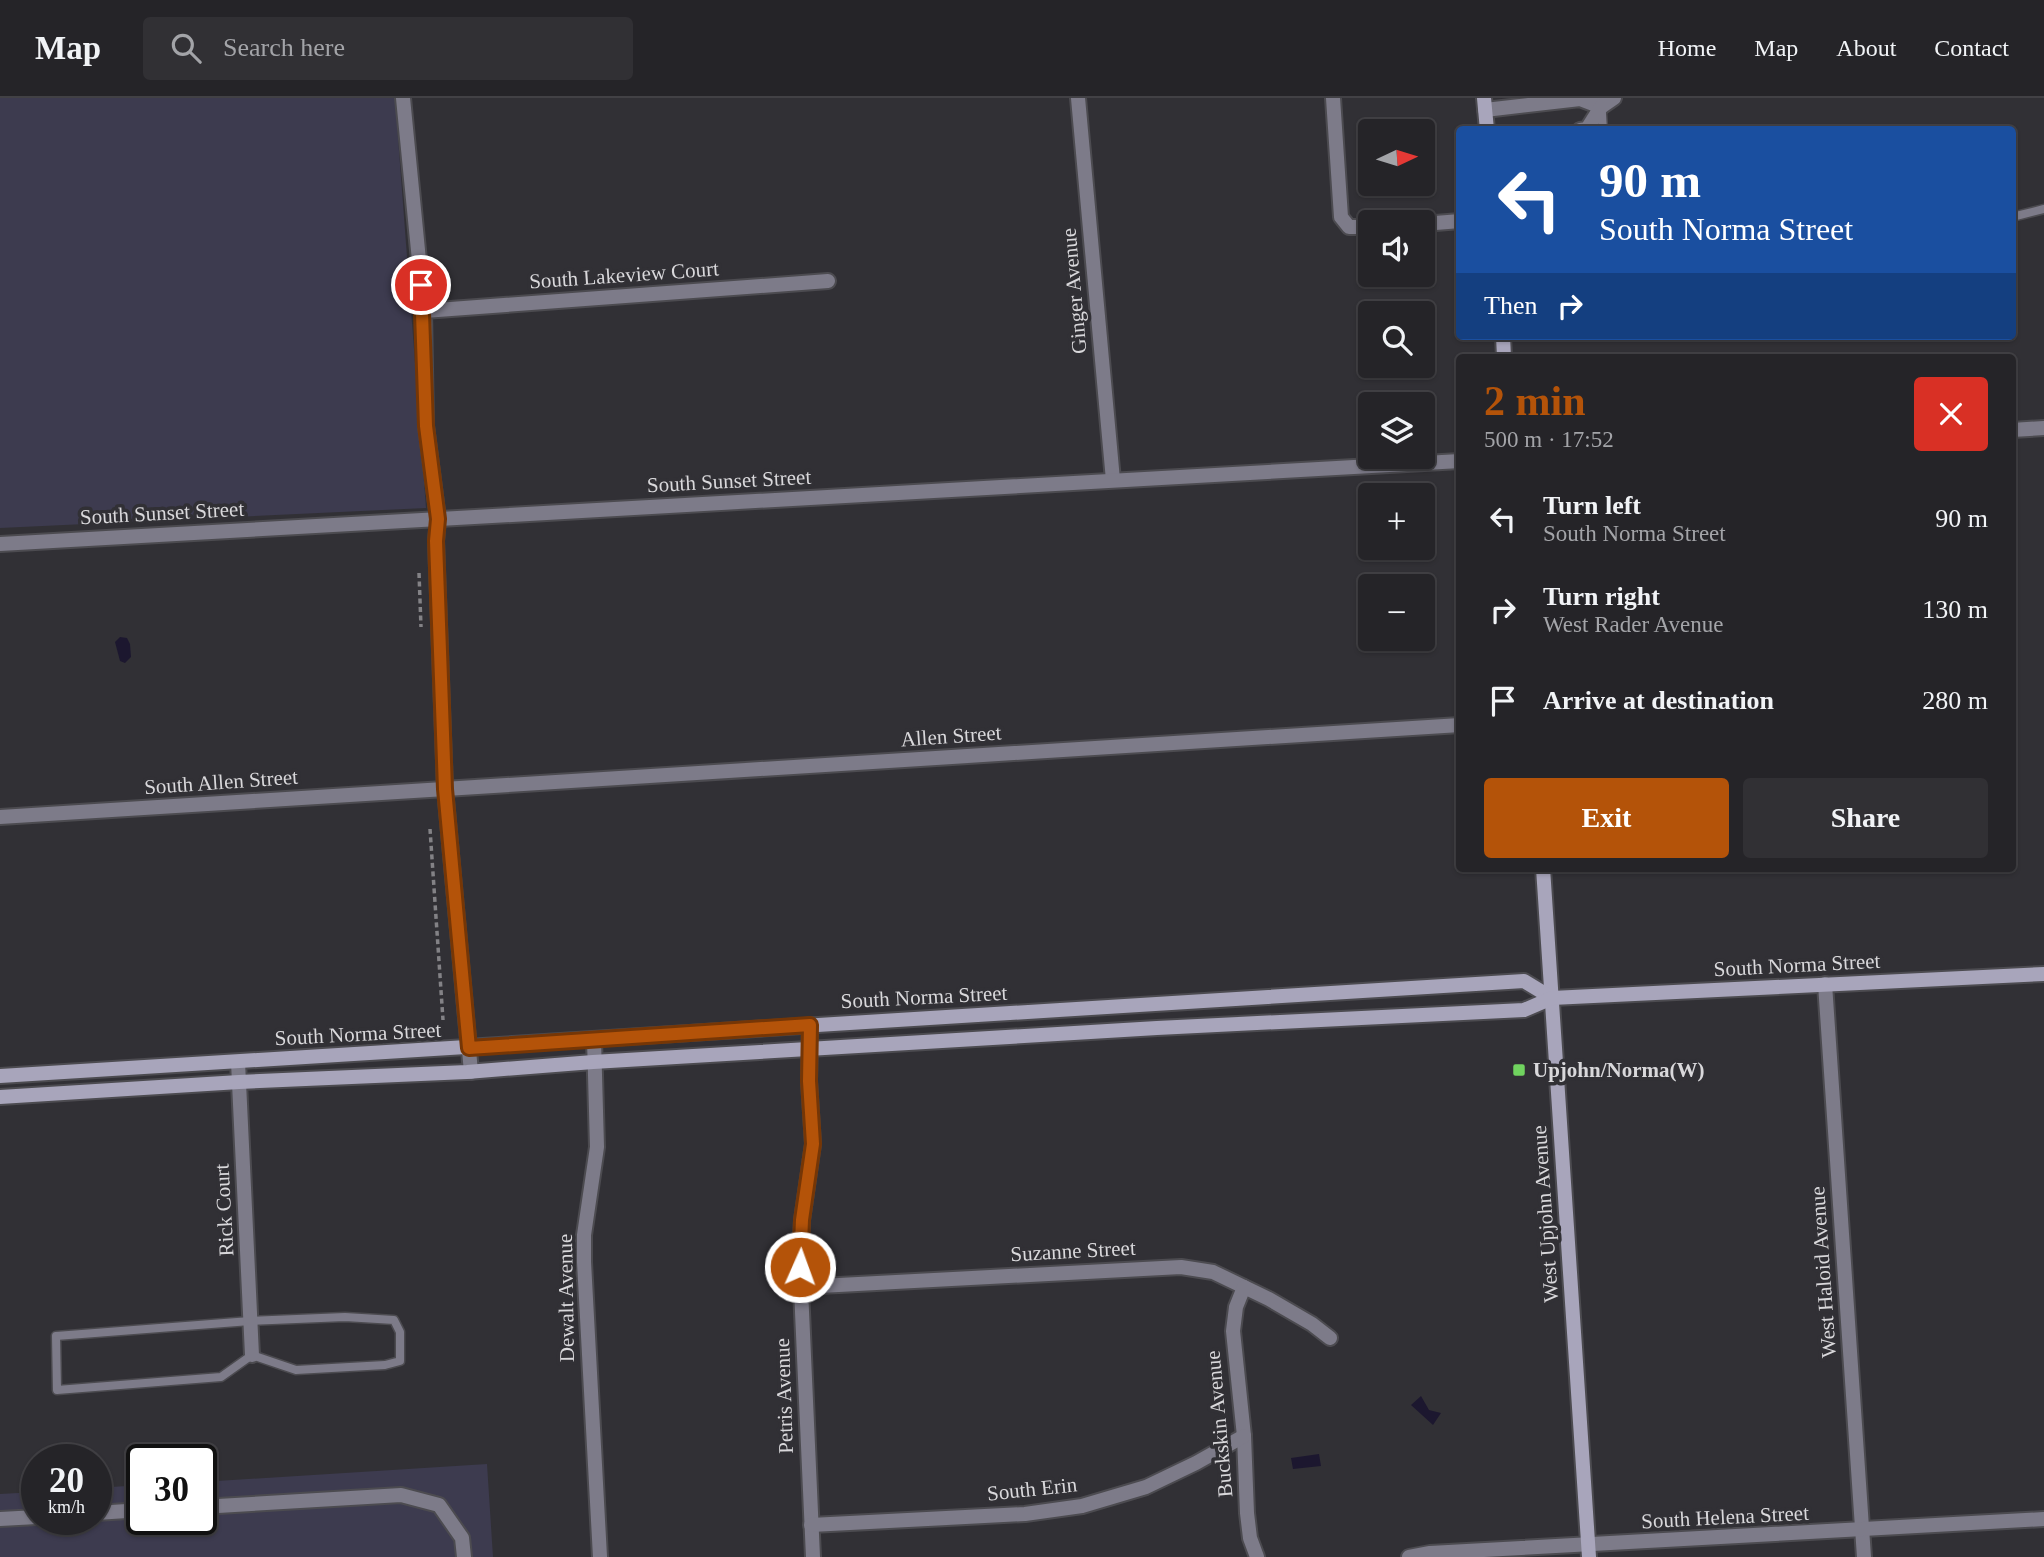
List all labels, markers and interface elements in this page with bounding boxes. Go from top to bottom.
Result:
search box [143,17,633,80]
icon: search [167,29,205,67]
text: Map [35,30,101,66]
text: Search here [223,33,345,62]
text: Home [1658,35,1716,61]
text: Map [1754,35,1798,61]
text: About [1836,35,1896,61]
text: Contact [1934,35,2009,61]
north arrow [1358,119,1435,196]
map controls [1358,119,1435,651]
text: 90 m [1599,153,1701,208]
icon: left [1484,154,1575,245]
button: sound [1358,210,1435,287]
text: South Norma Street [1599,211,1853,247]
street label: Ginger Avenue [1057,227,1091,355]
pin [391,255,451,315]
street label: South Lakeview Court [528,256,720,294]
icon: arrive [402,266,440,304]
icon: right [1551,287,1589,325]
text: Then [1484,291,1537,320]
button: search [1358,301,1435,378]
button: close [1914,377,1988,451]
text: 2 min [1484,378,1586,424]
button: layers [1358,392,1435,469]
text: 500 m · 17:52 [1484,427,1614,452]
street label: South Sunset Street [646,465,812,497]
button: + [1358,483,1435,560]
text: Turn left [1543,491,1641,520]
street label: South Sunset Street [79,497,245,529]
icon: left [1484,500,1522,538]
text: 90 m [1935,504,1988,533]
text: South Norma Street [1543,521,1726,546]
button: − [1358,574,1435,651]
text: Turn right [1543,582,1660,611]
icon: right [1484,591,1522,629]
text: 130 m [1922,595,1988,624]
text: West Rader Avenue [1543,612,1723,637]
icon: arrive [1484,682,1522,720]
text: Arrive at destination [1543,686,1774,715]
text: 280 m [1922,686,1988,715]
street label: Allen Street [900,720,1002,751]
street label: South Allen Street [143,765,299,799]
button: Exit [1484,778,1729,858]
button: Share [1743,778,1988,858]
street label: South Norma Street [1713,949,1881,981]
street label: South Norma Street [840,981,1008,1013]
street label: South Norma Street [274,1018,442,1050]
place label: Upjohn/Norma(W) [1533,1058,1705,1082]
marker: Upjohn/Norma(W) [1511,1062,1527,1078]
street label: West Upjohn Avenue [1527,1125,1563,1303]
street label: Rick Court [210,1163,238,1257]
street label: West Haloid Avenue [1805,1186,1841,1358]
position arrow [763,1230,837,1304]
street label: Dewalt Avenue [553,1234,579,1362]
street label: Suzanne Street [1010,1236,1136,1266]
street label: Petris Avenue [770,1338,798,1454]
street label: Buckskin Avenue [1201,1350,1237,1498]
speed limit sign: 30 [126,1444,217,1535]
text: 20 [49,1461,84,1500]
street label: South Erin [986,1472,1079,1506]
text: km/h [48,1497,85,1517]
street label: South Helena Street [1641,1501,1810,1533]

